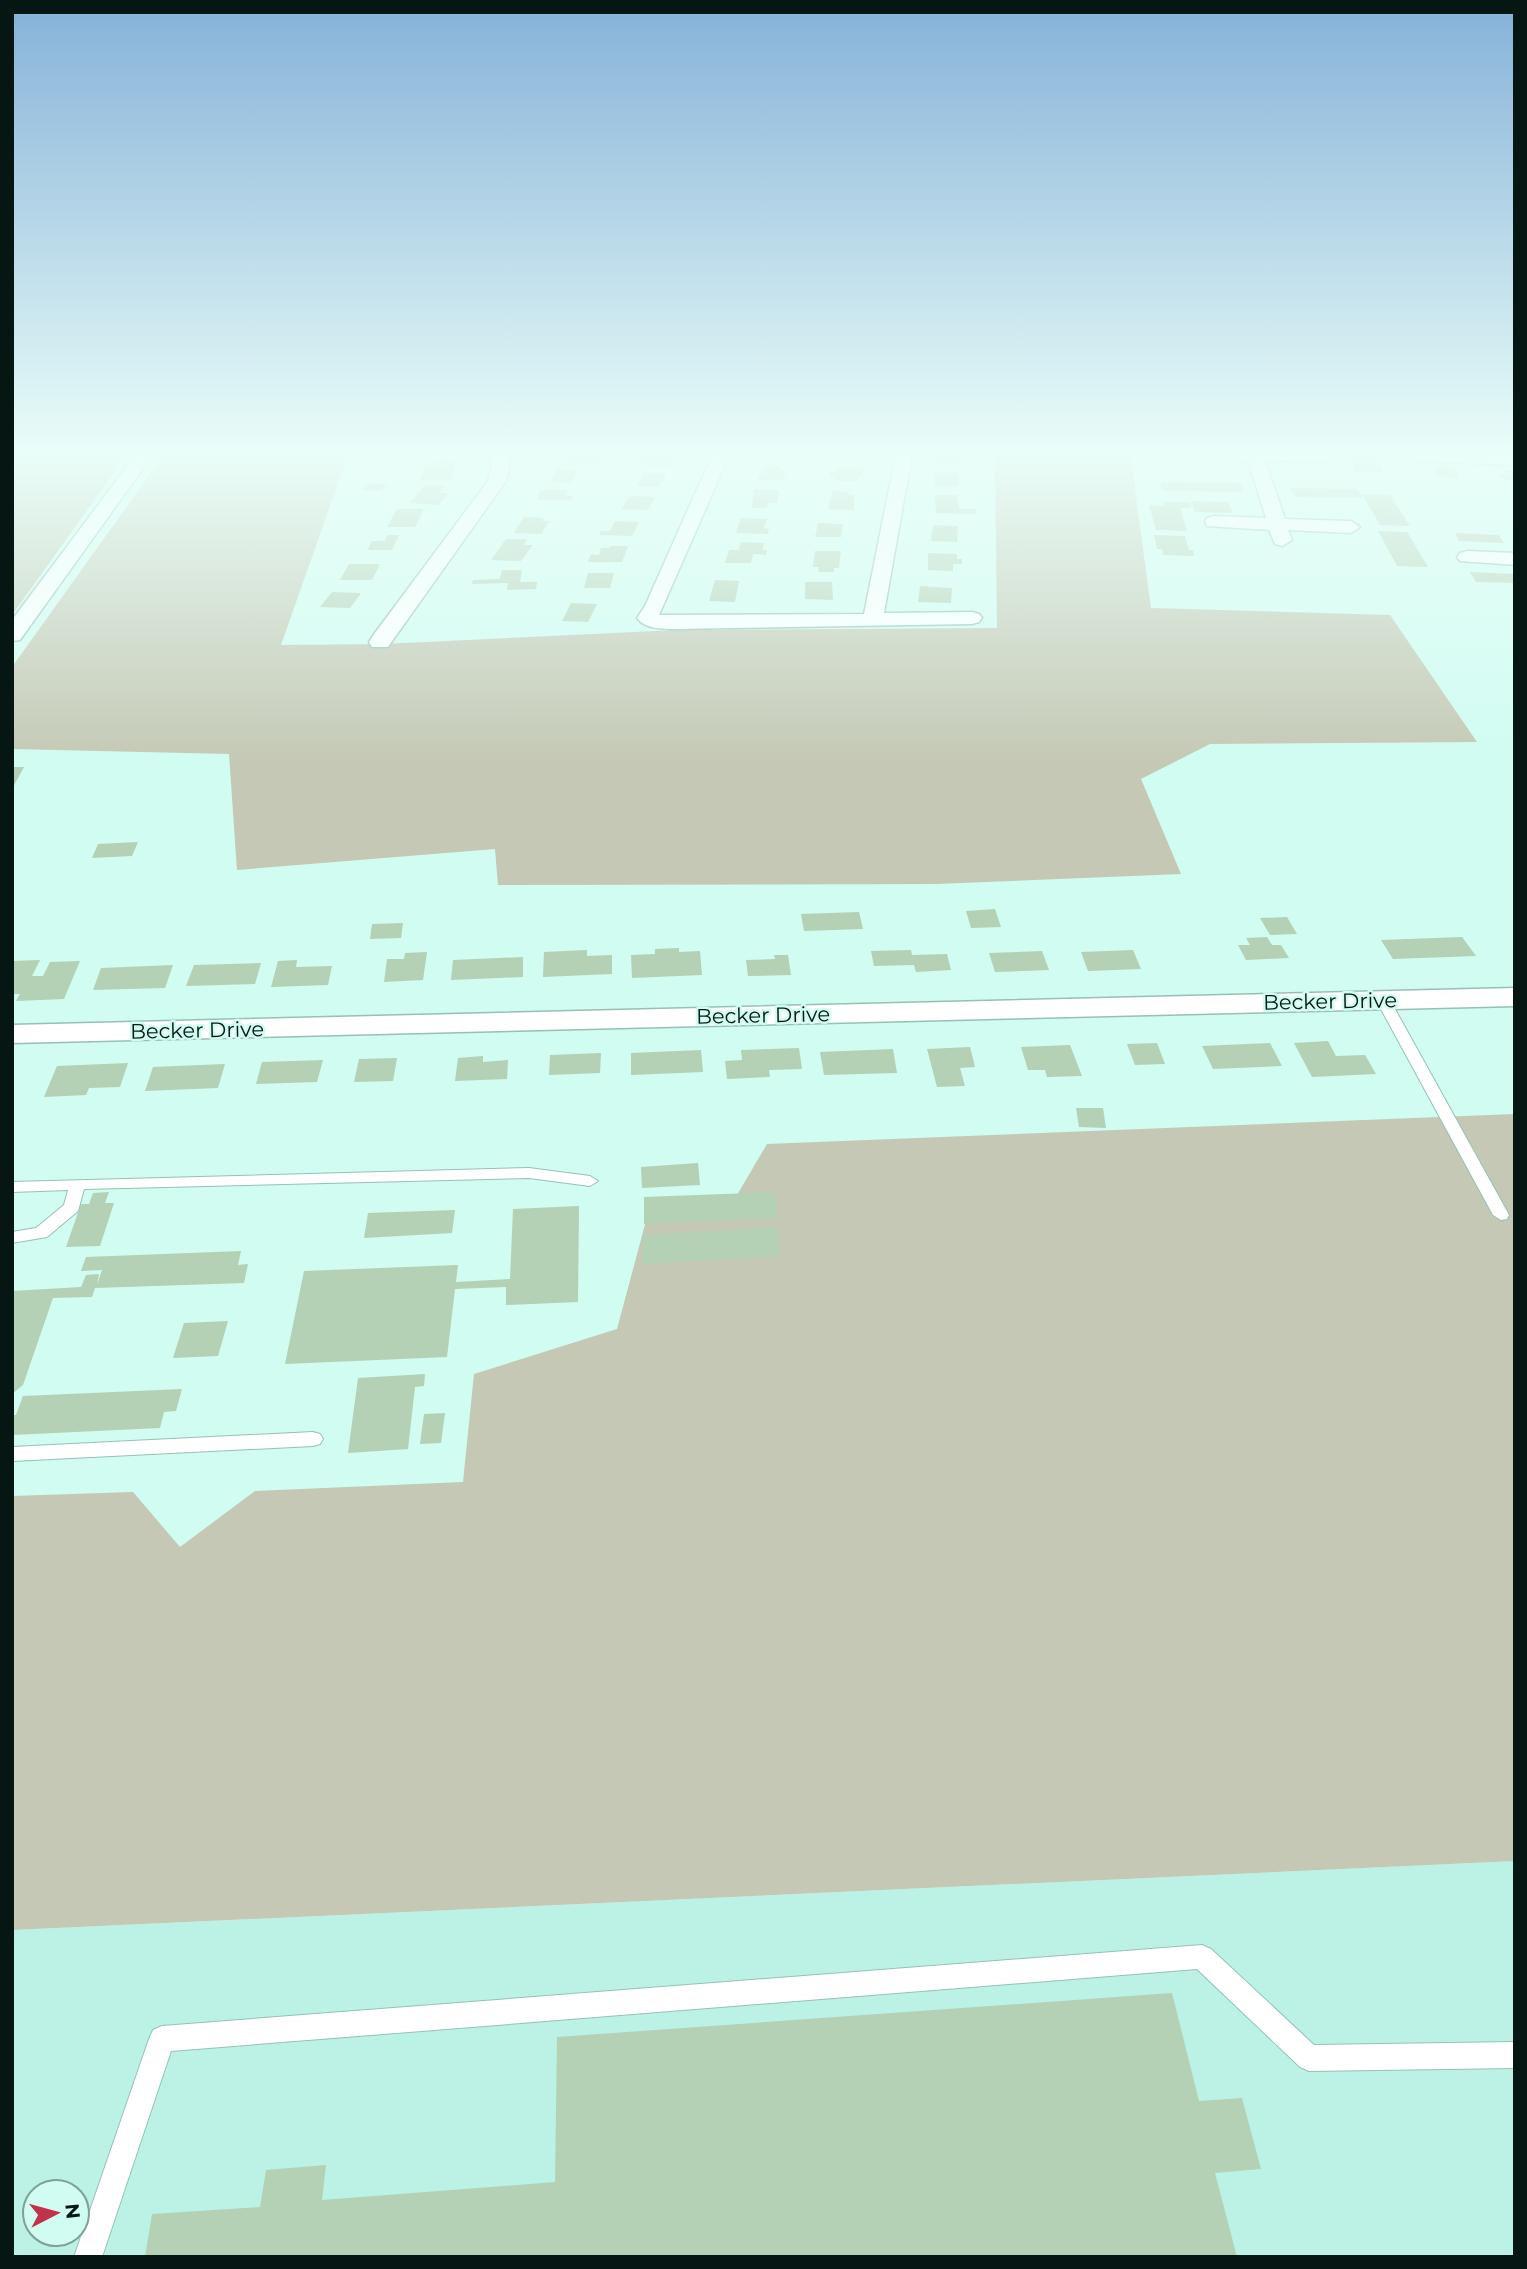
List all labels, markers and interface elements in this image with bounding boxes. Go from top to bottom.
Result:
street label: Becker Drive [1263,987,1397,1015]
street label: Becker Drive [696,1001,830,1029]
street label: Becker Drive [130,1016,264,1044]
north arrow [21,2178,91,2248]
text: N [60,2202,85,2220]

